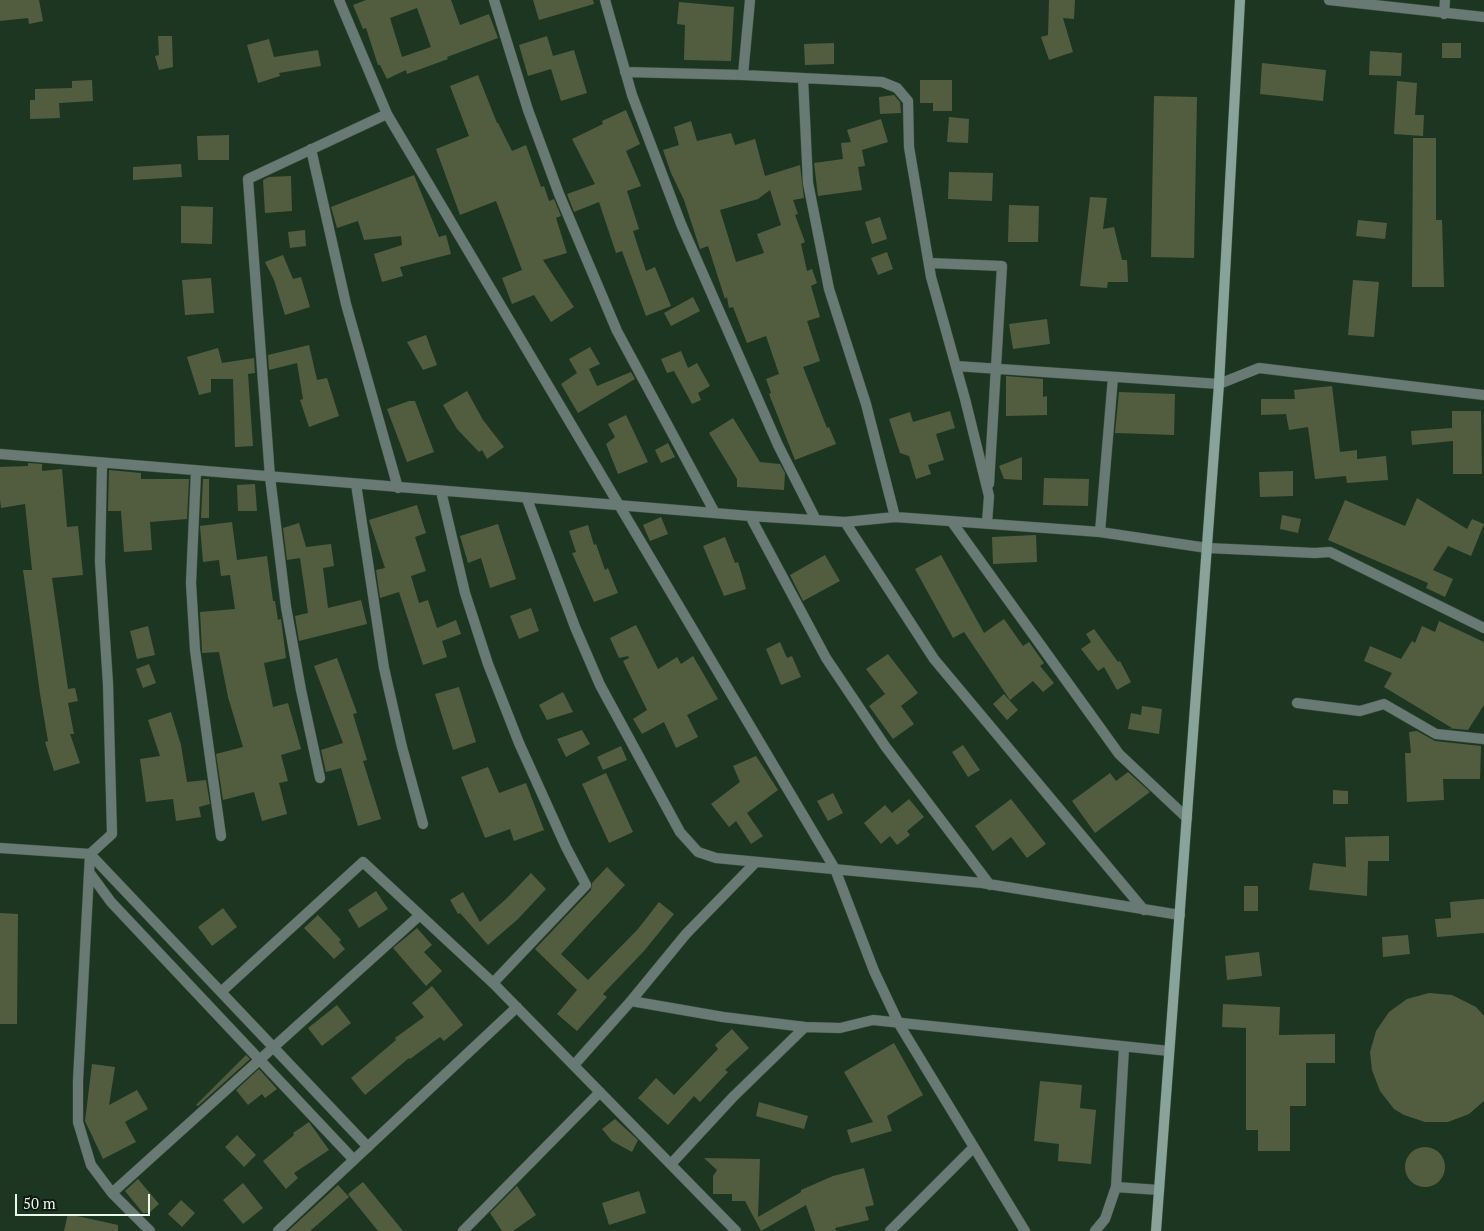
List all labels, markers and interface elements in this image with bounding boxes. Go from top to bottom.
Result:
scale bar [18,1184,152,1216]
text: 50 m [23,1193,56,1213]

